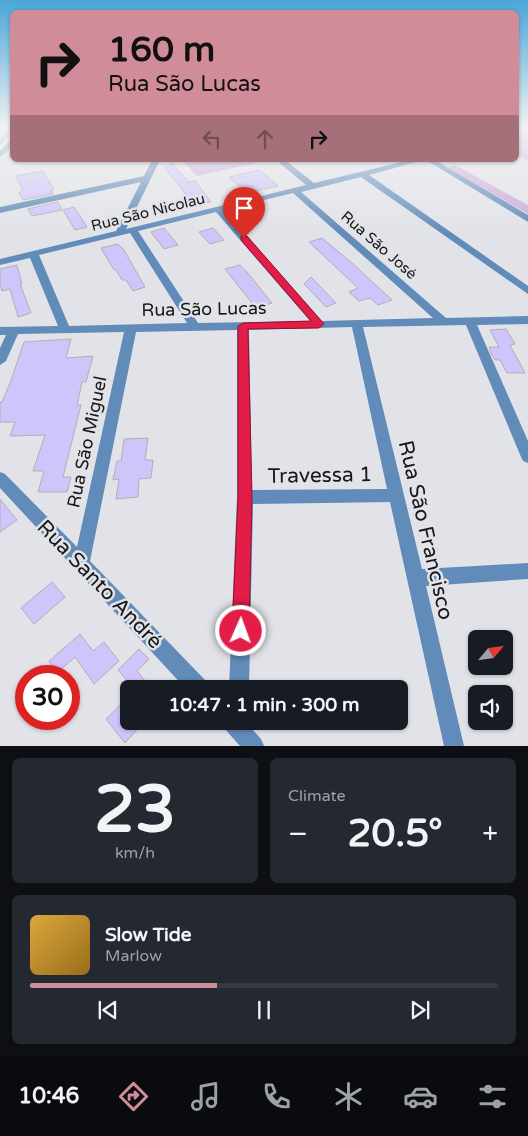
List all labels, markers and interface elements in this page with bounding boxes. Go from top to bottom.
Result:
text: 160 m [108,29,215,71]
icon: right [25,30,90,95]
text: Rua São Lucas [108,71,261,97]
icon: left [198,125,226,153]
icon: ahead [251,125,279,153]
icon: right [304,125,332,153]
pin [223,187,265,238]
street label: Rua São Nicolau [89,189,207,235]
icon: arrive [230,194,258,222]
street label: Rua São José [337,207,421,283]
street label: Rua São Lucas [141,297,267,321]
street label: Rua São Miguel [62,374,112,510]
street label: Rua São Francisco [393,438,458,622]
street label: Travessa 1 [267,462,373,489]
street label: Rua Santo André [32,515,168,654]
position arrow [214,604,266,656]
north arrow [468,630,512,675]
map controls [468,630,513,730]
speed limit sign: 30 [15,665,80,730]
button: sound [468,685,513,730]
text: 10:47 · 1 min · 300 m [168,694,360,716]
text: 23 [94,771,176,850]
text: Climate [288,786,346,806]
text: 20.5° [348,811,443,857]
text: − [288,817,308,851]
text: + [482,817,498,851]
text: km/h [115,843,155,863]
text: Slow Tide [105,924,192,946]
text: Marlow [105,946,162,966]
icon: previous [94,996,122,1024]
icon: pause [250,996,278,1024]
icon: next [406,996,434,1024]
icon: directions [116,1079,151,1114]
icon: music [188,1079,223,1114]
icon: phone [259,1079,294,1114]
icon: climate [331,1079,366,1114]
icon: car [403,1079,438,1114]
icon: filters [475,1079,510,1114]
text: 10:46 [18,1083,79,1109]

